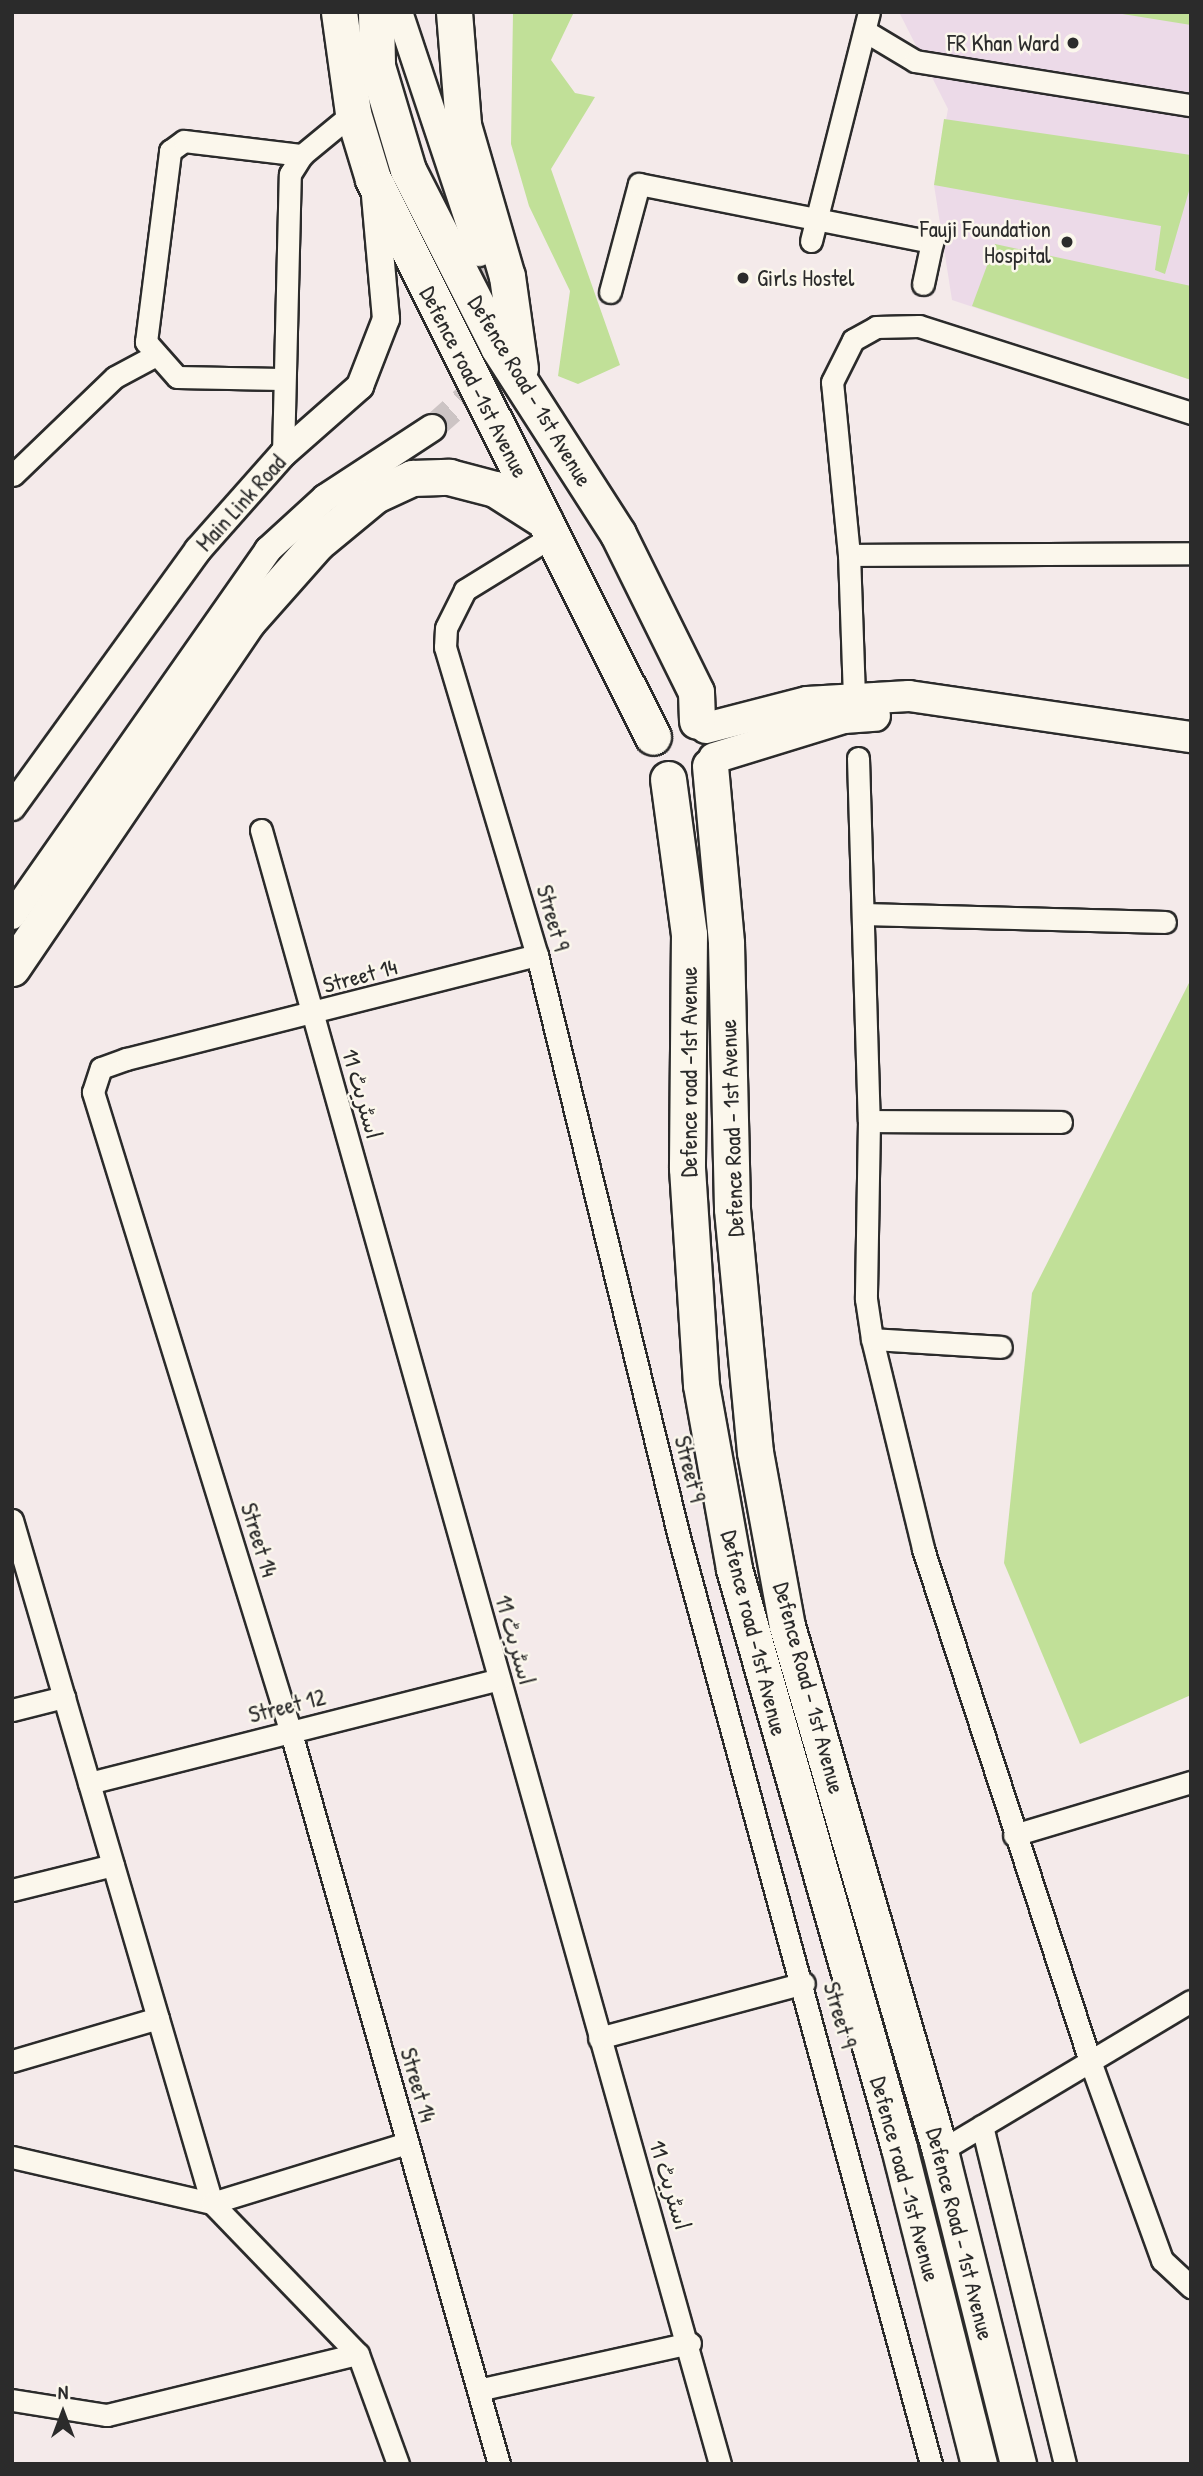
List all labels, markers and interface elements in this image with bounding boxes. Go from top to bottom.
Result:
place label: FR Khan Ward [947,29,1059,57]
marker: FR Khan Ward [1065,35,1081,51]
place label: Fauji Foundation Hospital [920,215,1051,269]
marker: Fauji Foundation Hospital [1057,232,1077,252]
place label: Girls Hostel [757,264,854,292]
marker: Girls Hostel [735,270,751,286]
street label: Defence road -1st Avenue [414,282,534,482]
street label: Defence Road - 1st Avenue [462,291,598,491]
street label: Main Link Road [191,449,291,557]
street label: Street 9 [530,882,576,954]
street label: Street 14 [320,953,400,999]
street label: Defence road -1st Avenue [675,967,703,1177]
street label: Defence Road - 1st Avenue [714,1019,750,1237]
street label: اسٹریٹ 11 [336,1046,388,1142]
street label: Street 9 [668,1433,712,1505]
street label: Street 14 [235,1500,283,1580]
street label: Defence road -1st Avenue [715,1527,793,1739]
street label: Defence Road - 1st Avenue [768,1579,850,1797]
street label: اسٹریٹ 11 [489,1592,541,1688]
street label: Street 12 [246,1683,328,1729]
street label: Street 9 [817,1979,863,2051]
street label: Street 14 [394,2045,442,2125]
street label: Defence road -1st Avenue [864,2074,946,2284]
street label: Defence Road - 1st Avenue [920,2125,1000,2343]
street label: اسٹریٹ 11 [643,2137,697,2233]
north arrow [28,2378,98,2448]
text: N [58,2379,68,2405]

